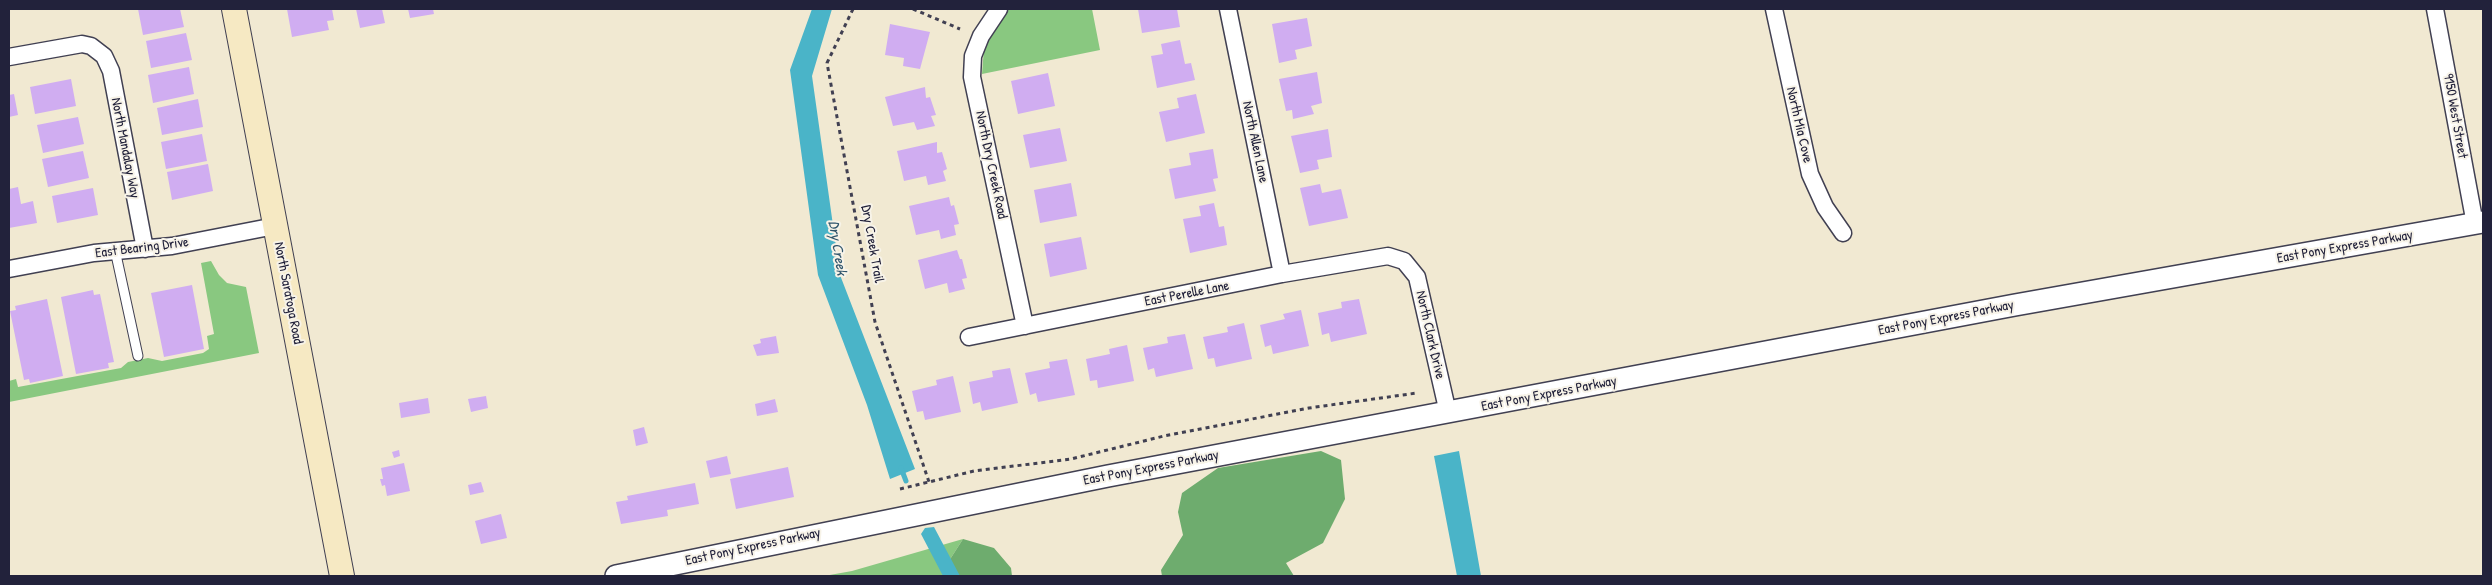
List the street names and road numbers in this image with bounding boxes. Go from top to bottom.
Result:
street label: 9150 West Street [2439,72,2471,160]
street label: North Mia Cove [1782,86,1816,164]
street label: North Mandalay Way [107,96,143,200]
street label: North Allen Lane [1238,100,1272,184]
street label: North Dry Creek Road [971,110,1011,220]
street label: Dry Creek Trail [857,204,887,284]
street label: East Pony Express Parkway [2276,227,2414,267]
street label: East Bearing Drive [94,234,190,262]
street label: North Saratoga Road [270,241,306,345]
street label: East Perelle Lane [1143,278,1231,310]
street label: North Clark Drive [1412,289,1448,381]
street label: East Pony Express Parkway [1877,297,2015,339]
street label: East Pony Express Parkway [1480,373,1618,415]
street label: East Pony Express Parkway [1082,447,1220,489]
street label: East Pony Express Parkway [684,524,822,570]

